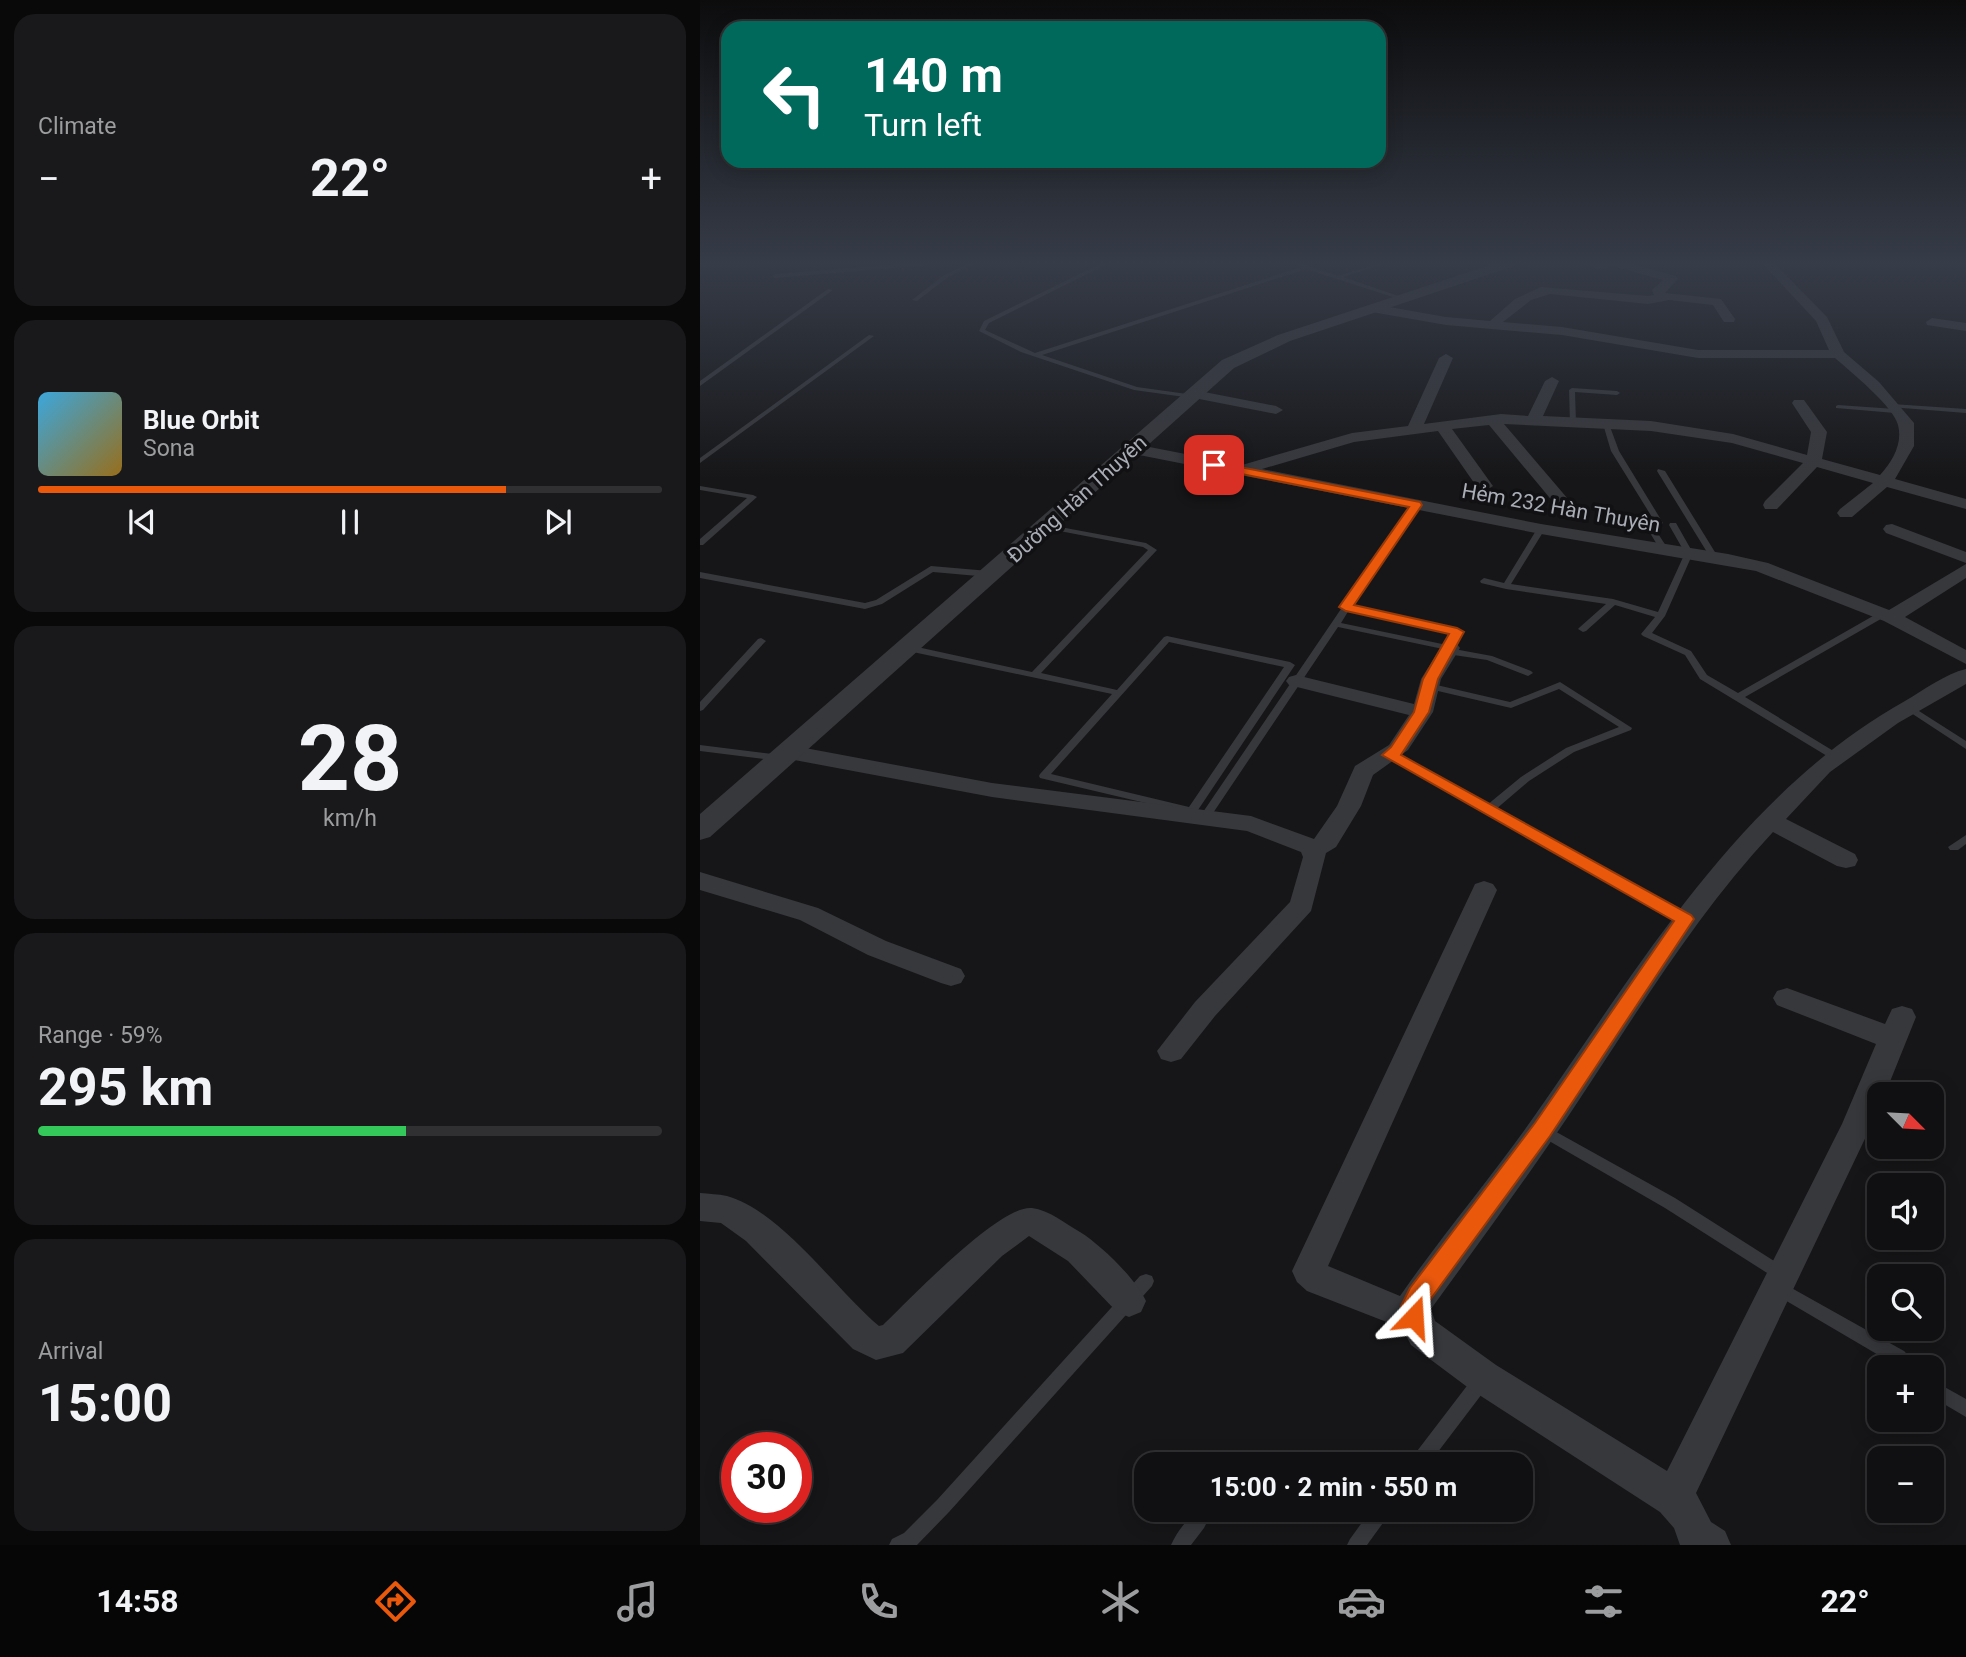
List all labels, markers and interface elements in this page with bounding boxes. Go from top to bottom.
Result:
text: 140 m [864,47,1003,104]
icon: left [749,49,840,140]
text: Turn left [864,106,982,144]
text: Climate [38,113,117,140]
text: 22° [310,148,390,209]
text: − [38,157,60,201]
text: + [640,157,662,201]
text: Blue Orbit [143,405,259,435]
street label: Đường Hàn Thuyên [1003,430,1151,568]
text: Sona [143,435,195,462]
pin [1184,435,1244,495]
icon: arrive [1195,446,1233,484]
street label: Hẻm 232 Hàn Thuyên [1460,479,1662,537]
icon: previous [123,503,161,541]
icon: pause [331,503,369,541]
icon: next [539,503,577,541]
text: 28 [298,706,402,812]
text: km/h [323,805,377,832]
text: Range · 59% [38,1022,163,1049]
text: 295 km [38,1057,213,1118]
north arrow [1867,1082,1944,1158]
map controls [1867,1082,1944,1523]
button: sound [1867,1173,1944,1250]
button: search [1867,1264,1944,1341]
position arrow [1377,1280,1451,1354]
text: Arrival [38,1338,103,1365]
button: + [1867,1355,1944,1432]
text: 15:00 [38,1373,172,1434]
speed limit sign: 30 [721,1432,812,1523]
button: − [1867,1446,1944,1523]
text: 15:00 · 2 min · 550 m [1210,1472,1457,1502]
icon: directions [371,1577,420,1626]
icon: music [613,1577,662,1626]
icon: phone [854,1577,903,1626]
icon: climate [1096,1577,1145,1626]
icon: car [1337,1577,1386,1626]
icon: filters [1579,1577,1628,1626]
text: 14:58 [96,1582,179,1620]
text: 22° [1820,1582,1870,1620]

